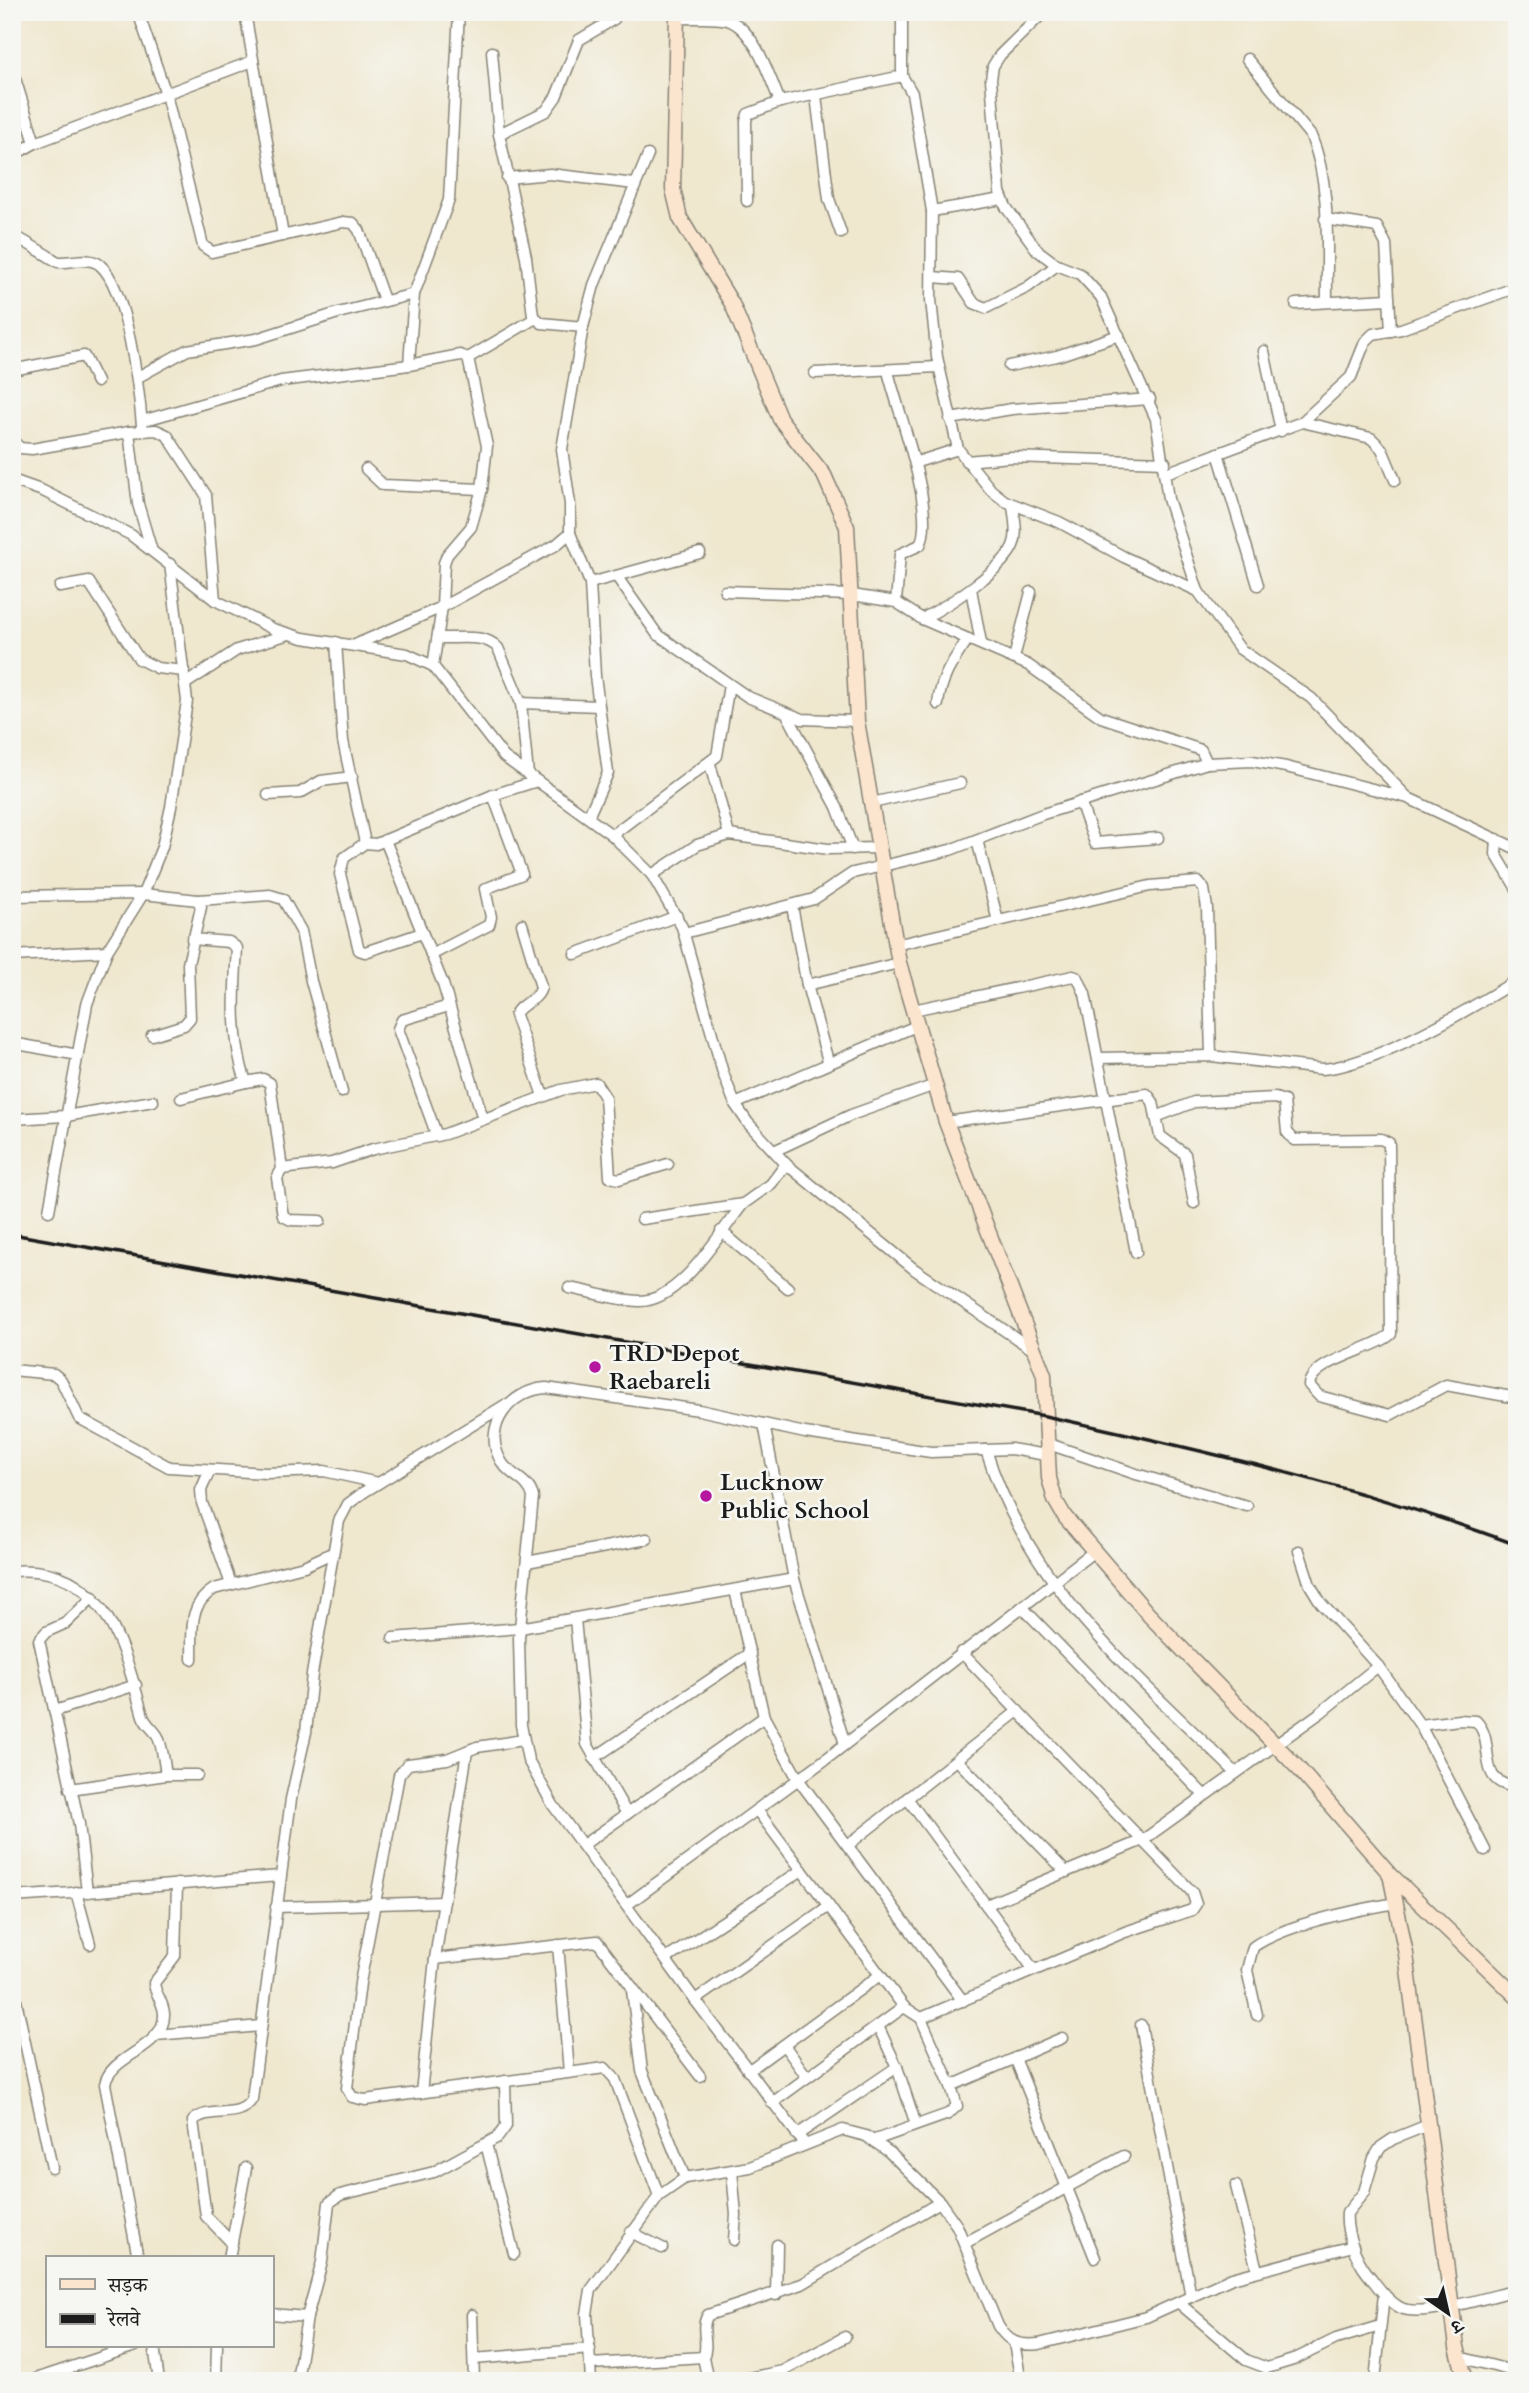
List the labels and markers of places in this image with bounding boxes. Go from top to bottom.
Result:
place label: TRD Depot Raebareli [609,1337,740,1398]
marker: TRD Depot Raebareli [587,1359,603,1375]
place label: Lucknow Public School [720,1466,869,1527]
marker: Lucknow Public School [698,1488,714,1504]

